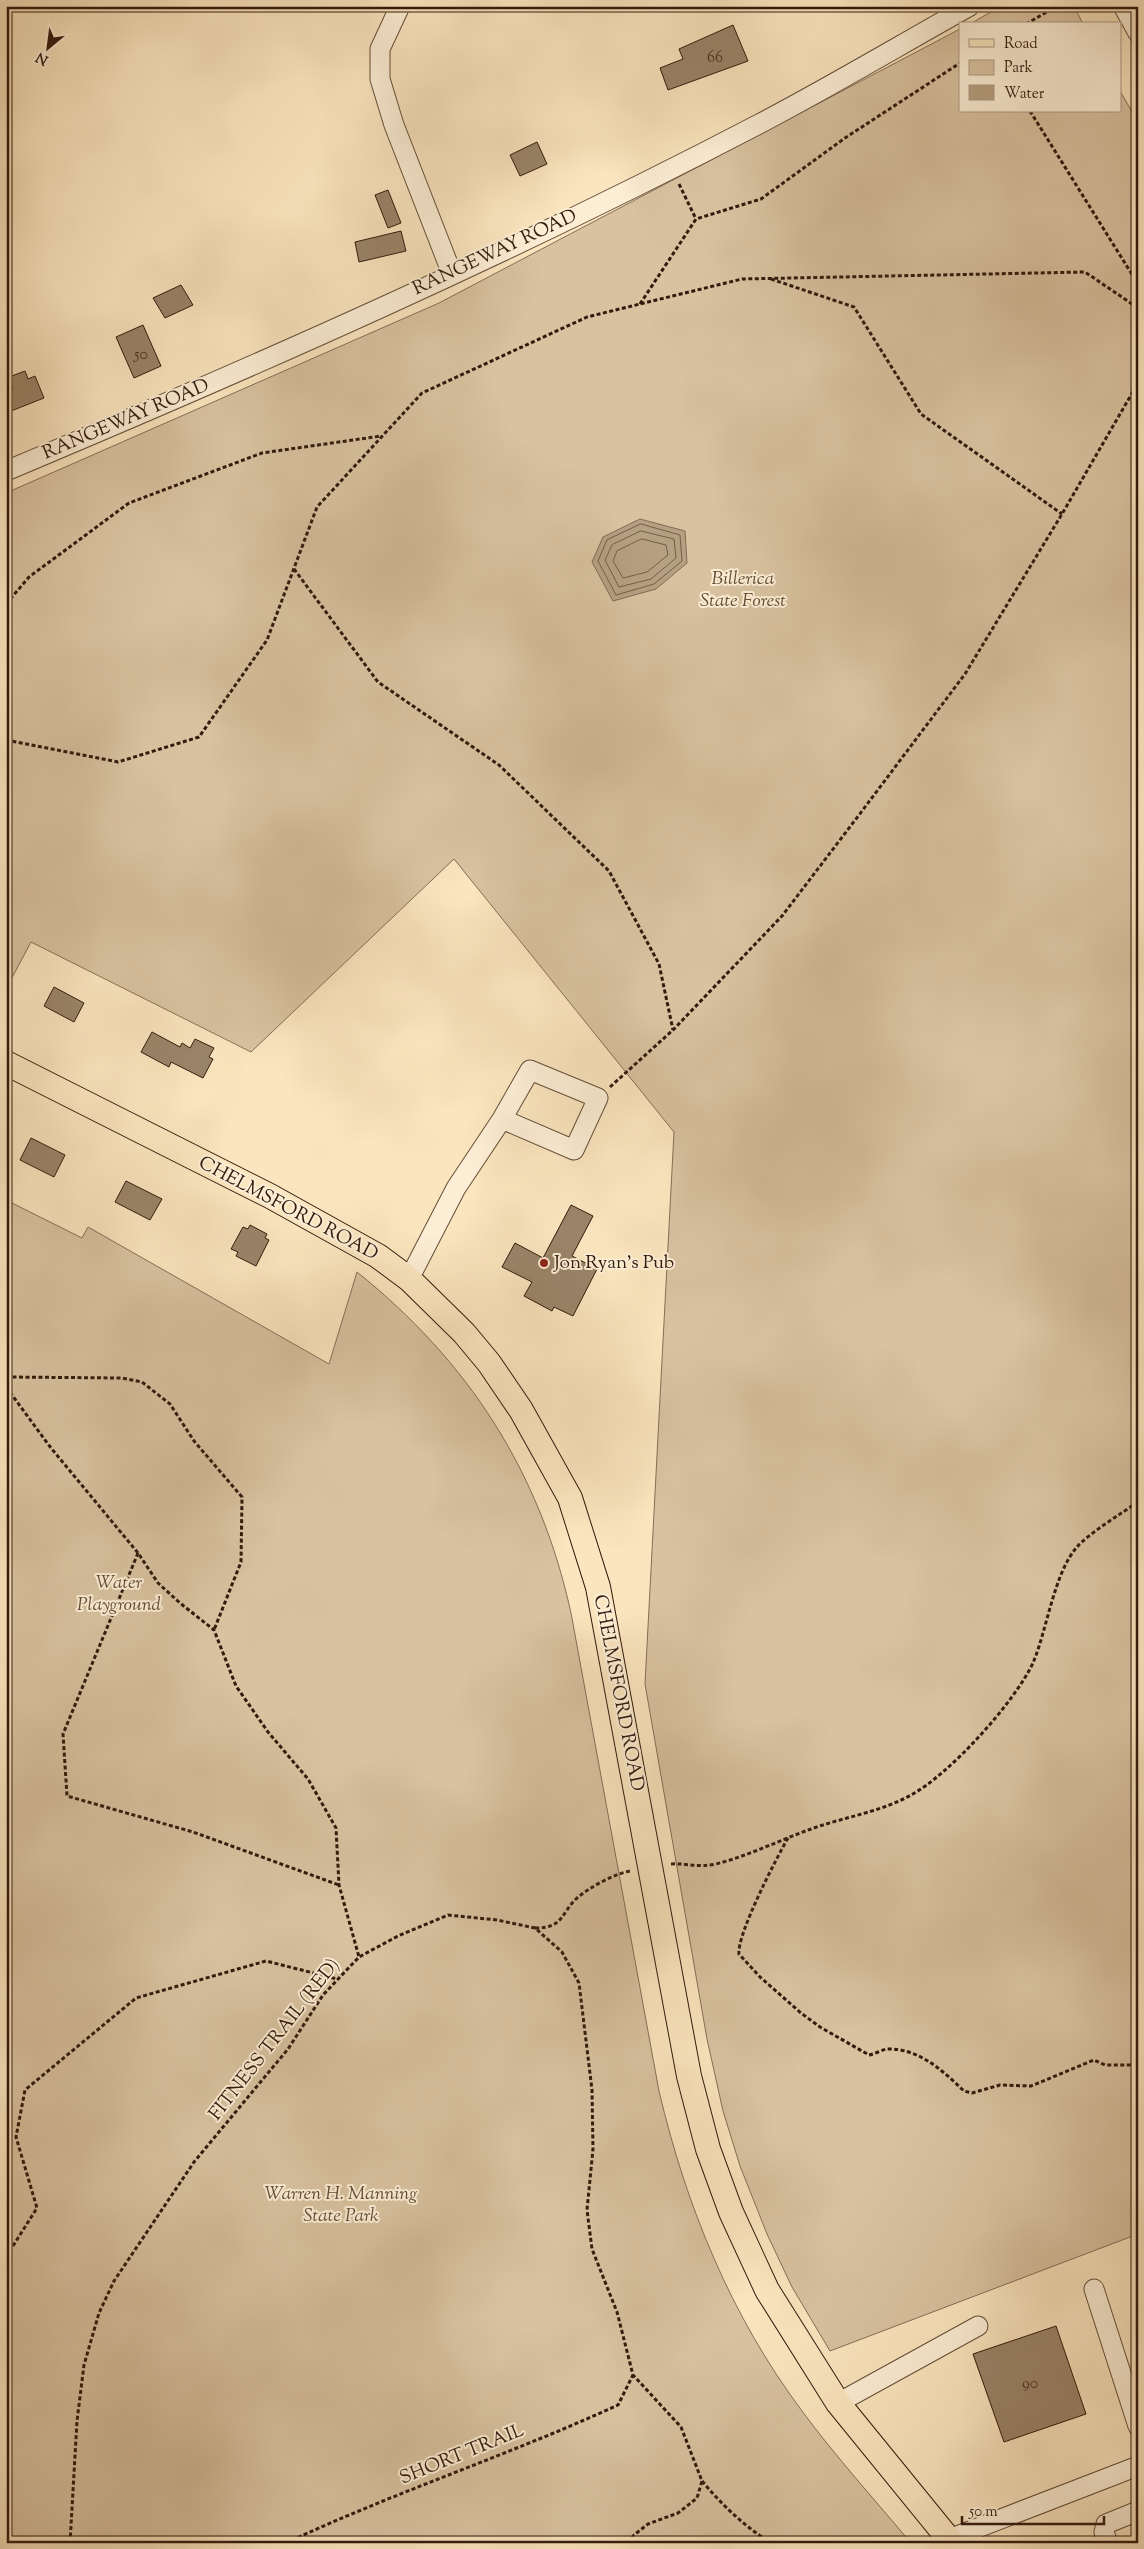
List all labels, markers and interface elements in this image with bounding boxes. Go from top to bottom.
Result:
north arrow [22,22,72,72]
legend [959,22,1122,112]
text: Road [1004,34,1038,55]
text: N [33,46,52,69]
house number: 66 [707,47,723,70]
text: Park [1004,58,1033,79]
text: Water [1004,84,1045,105]
street label: RANGEWAY ROAD [408,203,582,303]
house number: 50 [133,344,148,367]
street label: RANGEWAY ROAD [38,373,214,467]
park label: Billerica State Forest [700,566,786,615]
street label: CHELMSFORD ROAD [193,1150,383,1268]
place label: Jon Ryan's Pub [553,1250,674,1277]
marker: Jon Ryan's Pub [538,1257,550,1269]
park label: Water Playground [77,1570,162,1619]
street label: CHELMSFORD ROAD [586,1592,650,1794]
street label: FITNESS TRAIL (RED) [203,1953,347,2127]
park label: Warren H. Manning State Park [265,2181,417,2230]
house number: 90 [1022,2373,1038,2396]
street label: SHORT TRAIL [396,2418,529,2492]
scale bar [962,2494,1104,2526]
text: 50 m [968,2502,998,2523]

